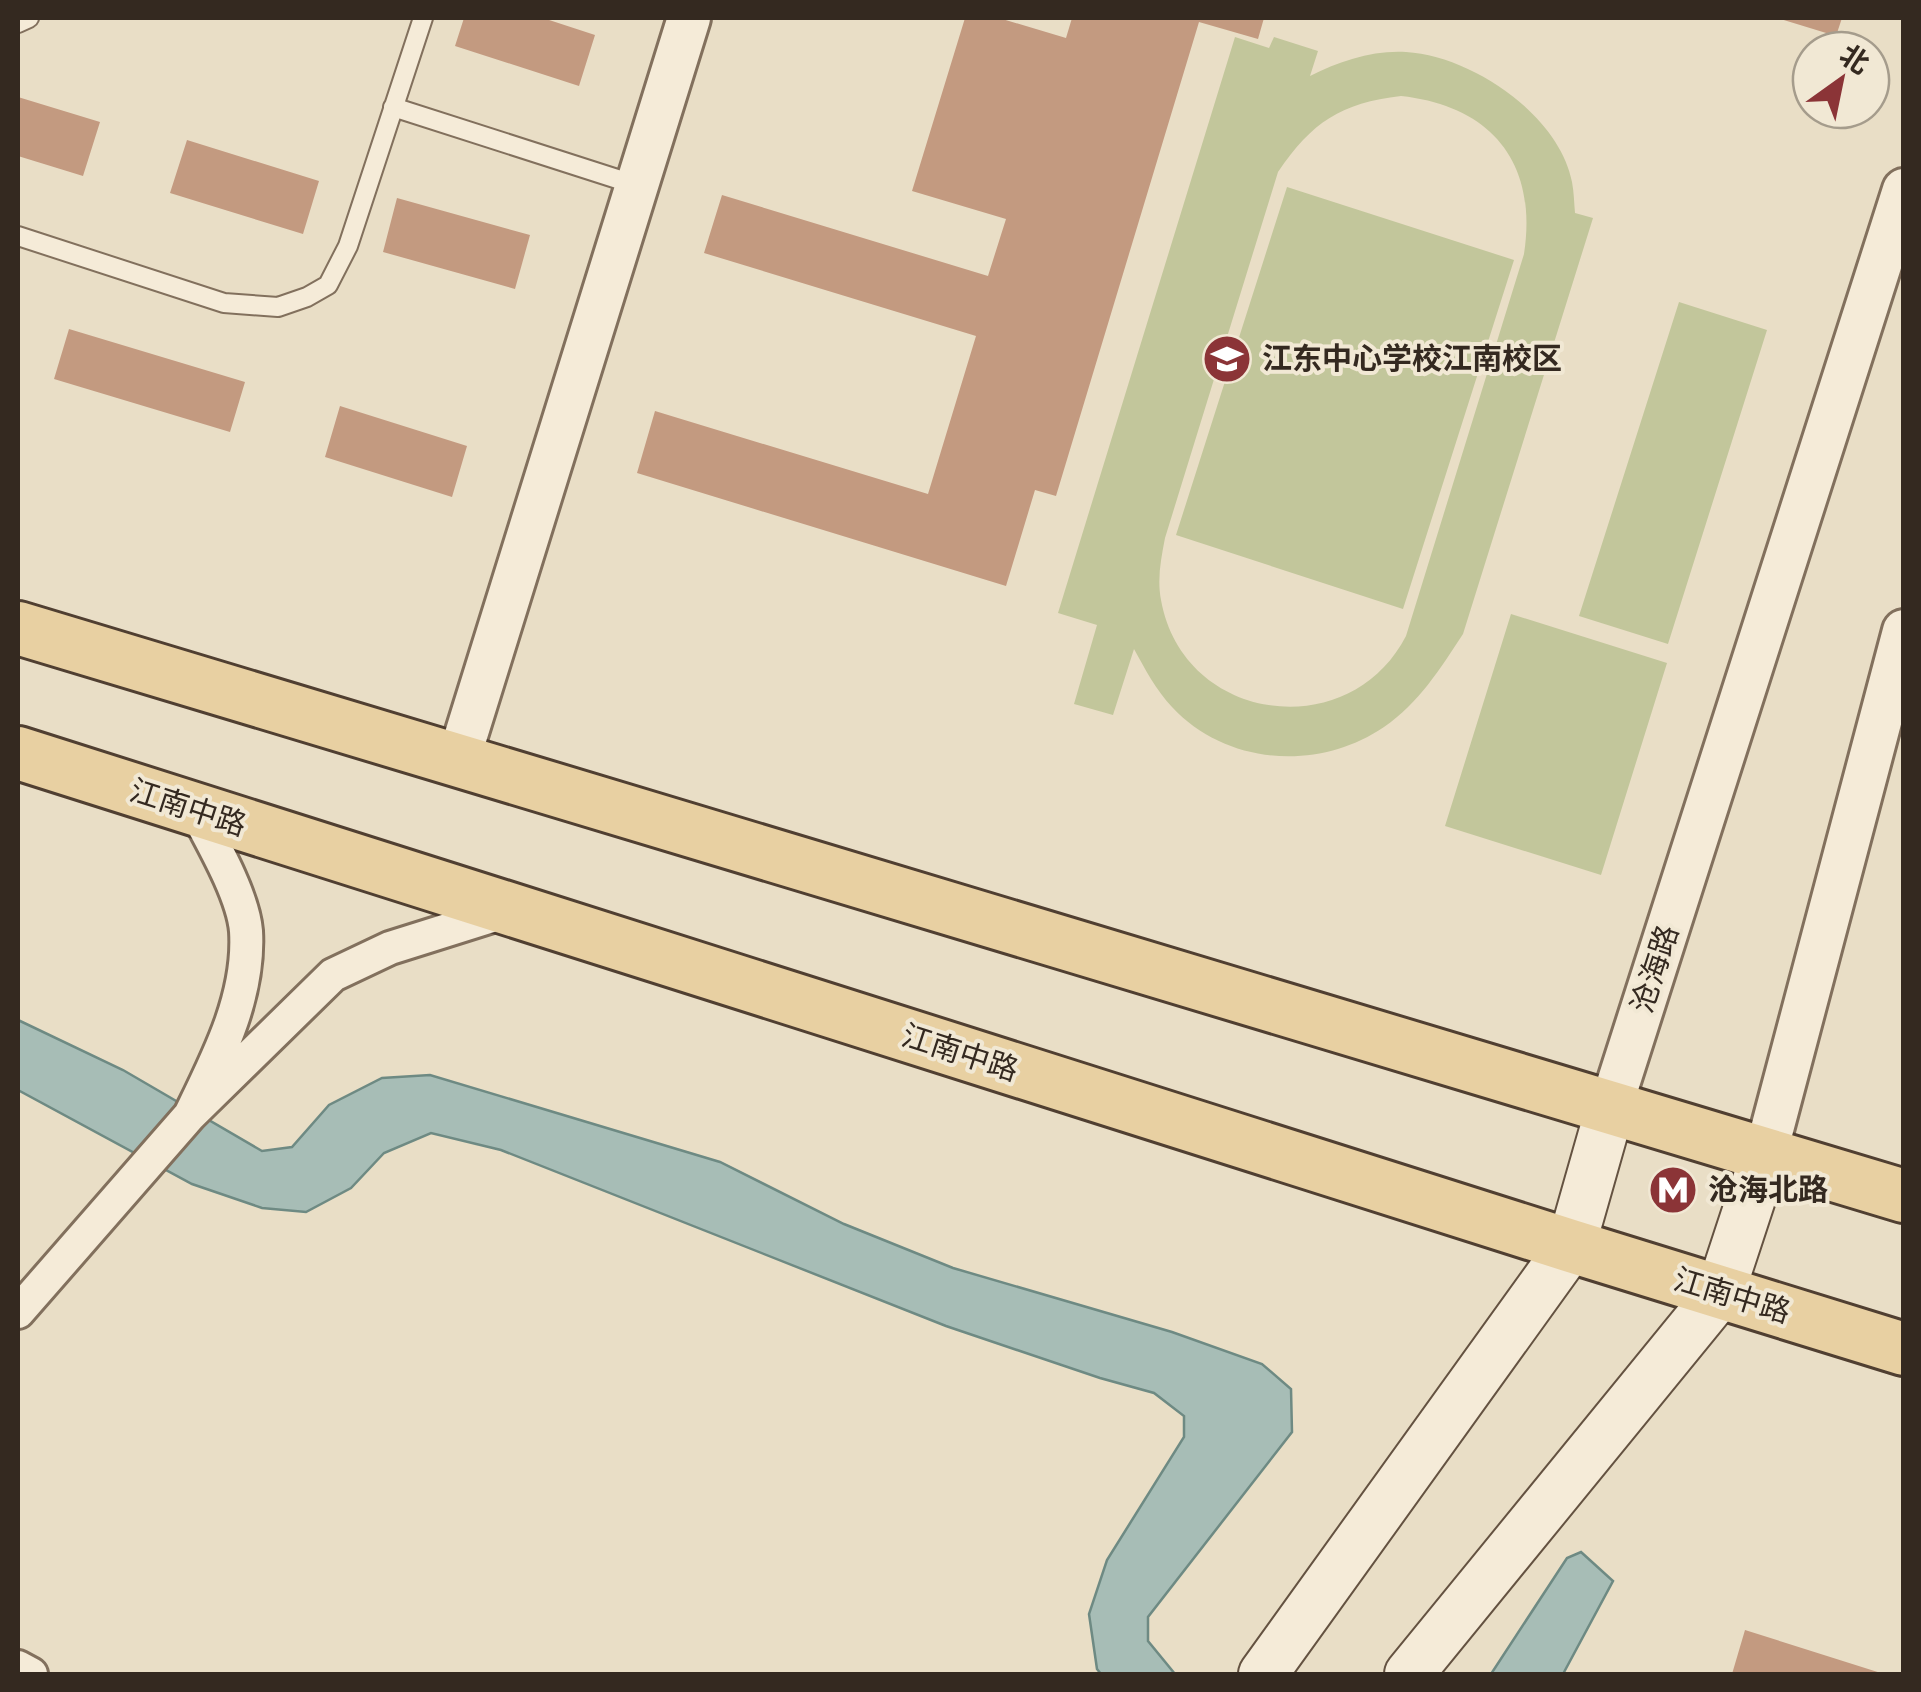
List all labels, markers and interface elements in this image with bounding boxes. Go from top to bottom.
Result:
north arrow [1791,30,1891,130]
text: 北 [1834,39,1875,80]
school or university icon: 江东中心学校江南校区 [1201,333,1253,385]
place label: 江东中心学校江南校区 [1262,342,1562,375]
street label: 江南中路 [126,773,250,842]
street label: 沧海路 [1625,921,1684,1017]
street label: 江南中路 [898,1018,1022,1087]
metro station icon: 沧海北路 [1647,1164,1699,1216]
place label: 沧海北路 [1708,1173,1828,1206]
street label: 江南中路 [1670,1262,1794,1329]

